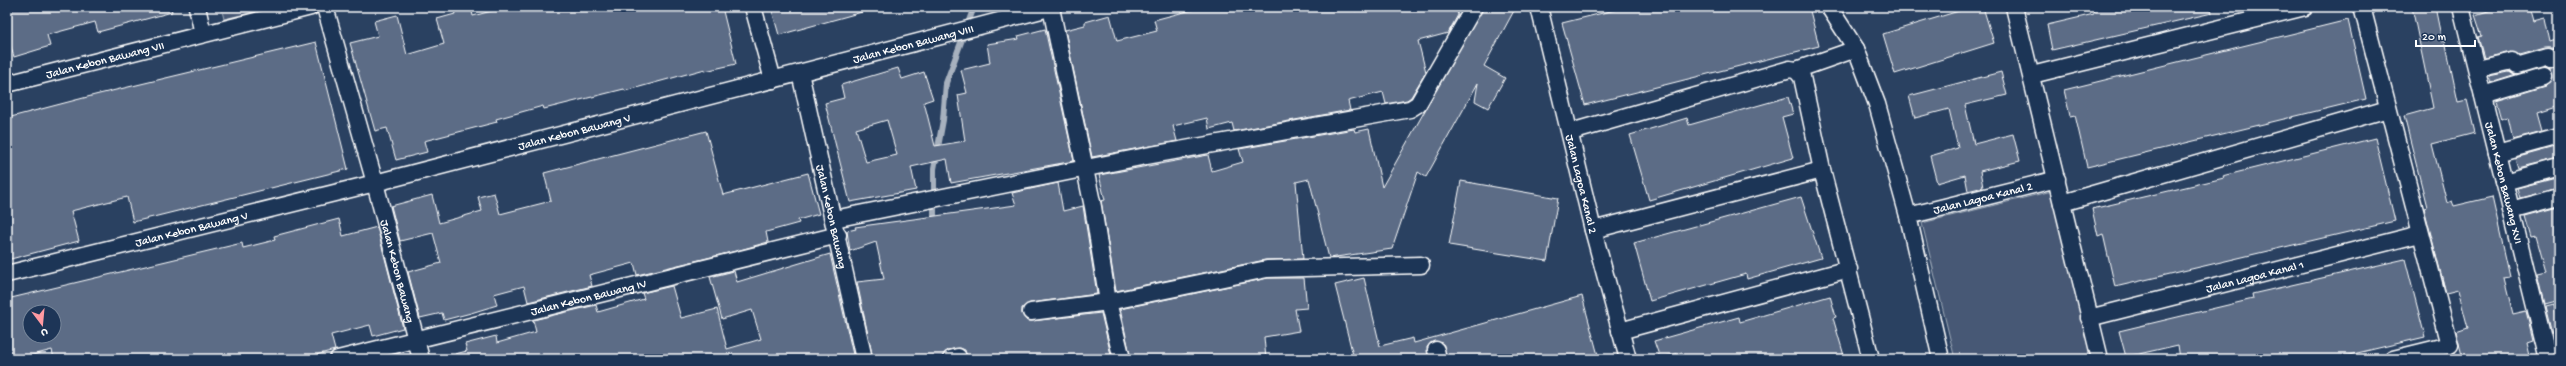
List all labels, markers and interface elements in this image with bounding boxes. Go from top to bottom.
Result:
scale bar [2416,22,2475,48]
street label: Jalan Kebon Bawang VIII [852,23,976,68]
text: 20 m [2422,31,2447,45]
street label: Jalan Kebon Bawang VII [45,39,166,83]
street label: Jalan Kebon Bawang V [517,112,633,155]
street label: Jalan Kebon Bawang XVI [2481,121,2524,246]
street label: Jalan Lagoa Kanal 2 [1561,133,1599,236]
street label: Jalan Kebon Bawang [812,164,849,270]
street label: Jalan Lagoa Kanal 2 [1932,180,2034,218]
street label: Jalan Kebon Bawang V [134,210,250,251]
street label: Jalan Kebon Bawang [376,218,416,325]
street label: Jalan Lagoa Kanal 1 [2205,259,2306,297]
street label: Jalan Kebon Bawang IV [530,278,648,320]
north arrow [22,304,62,344]
text: U [39,325,49,339]

